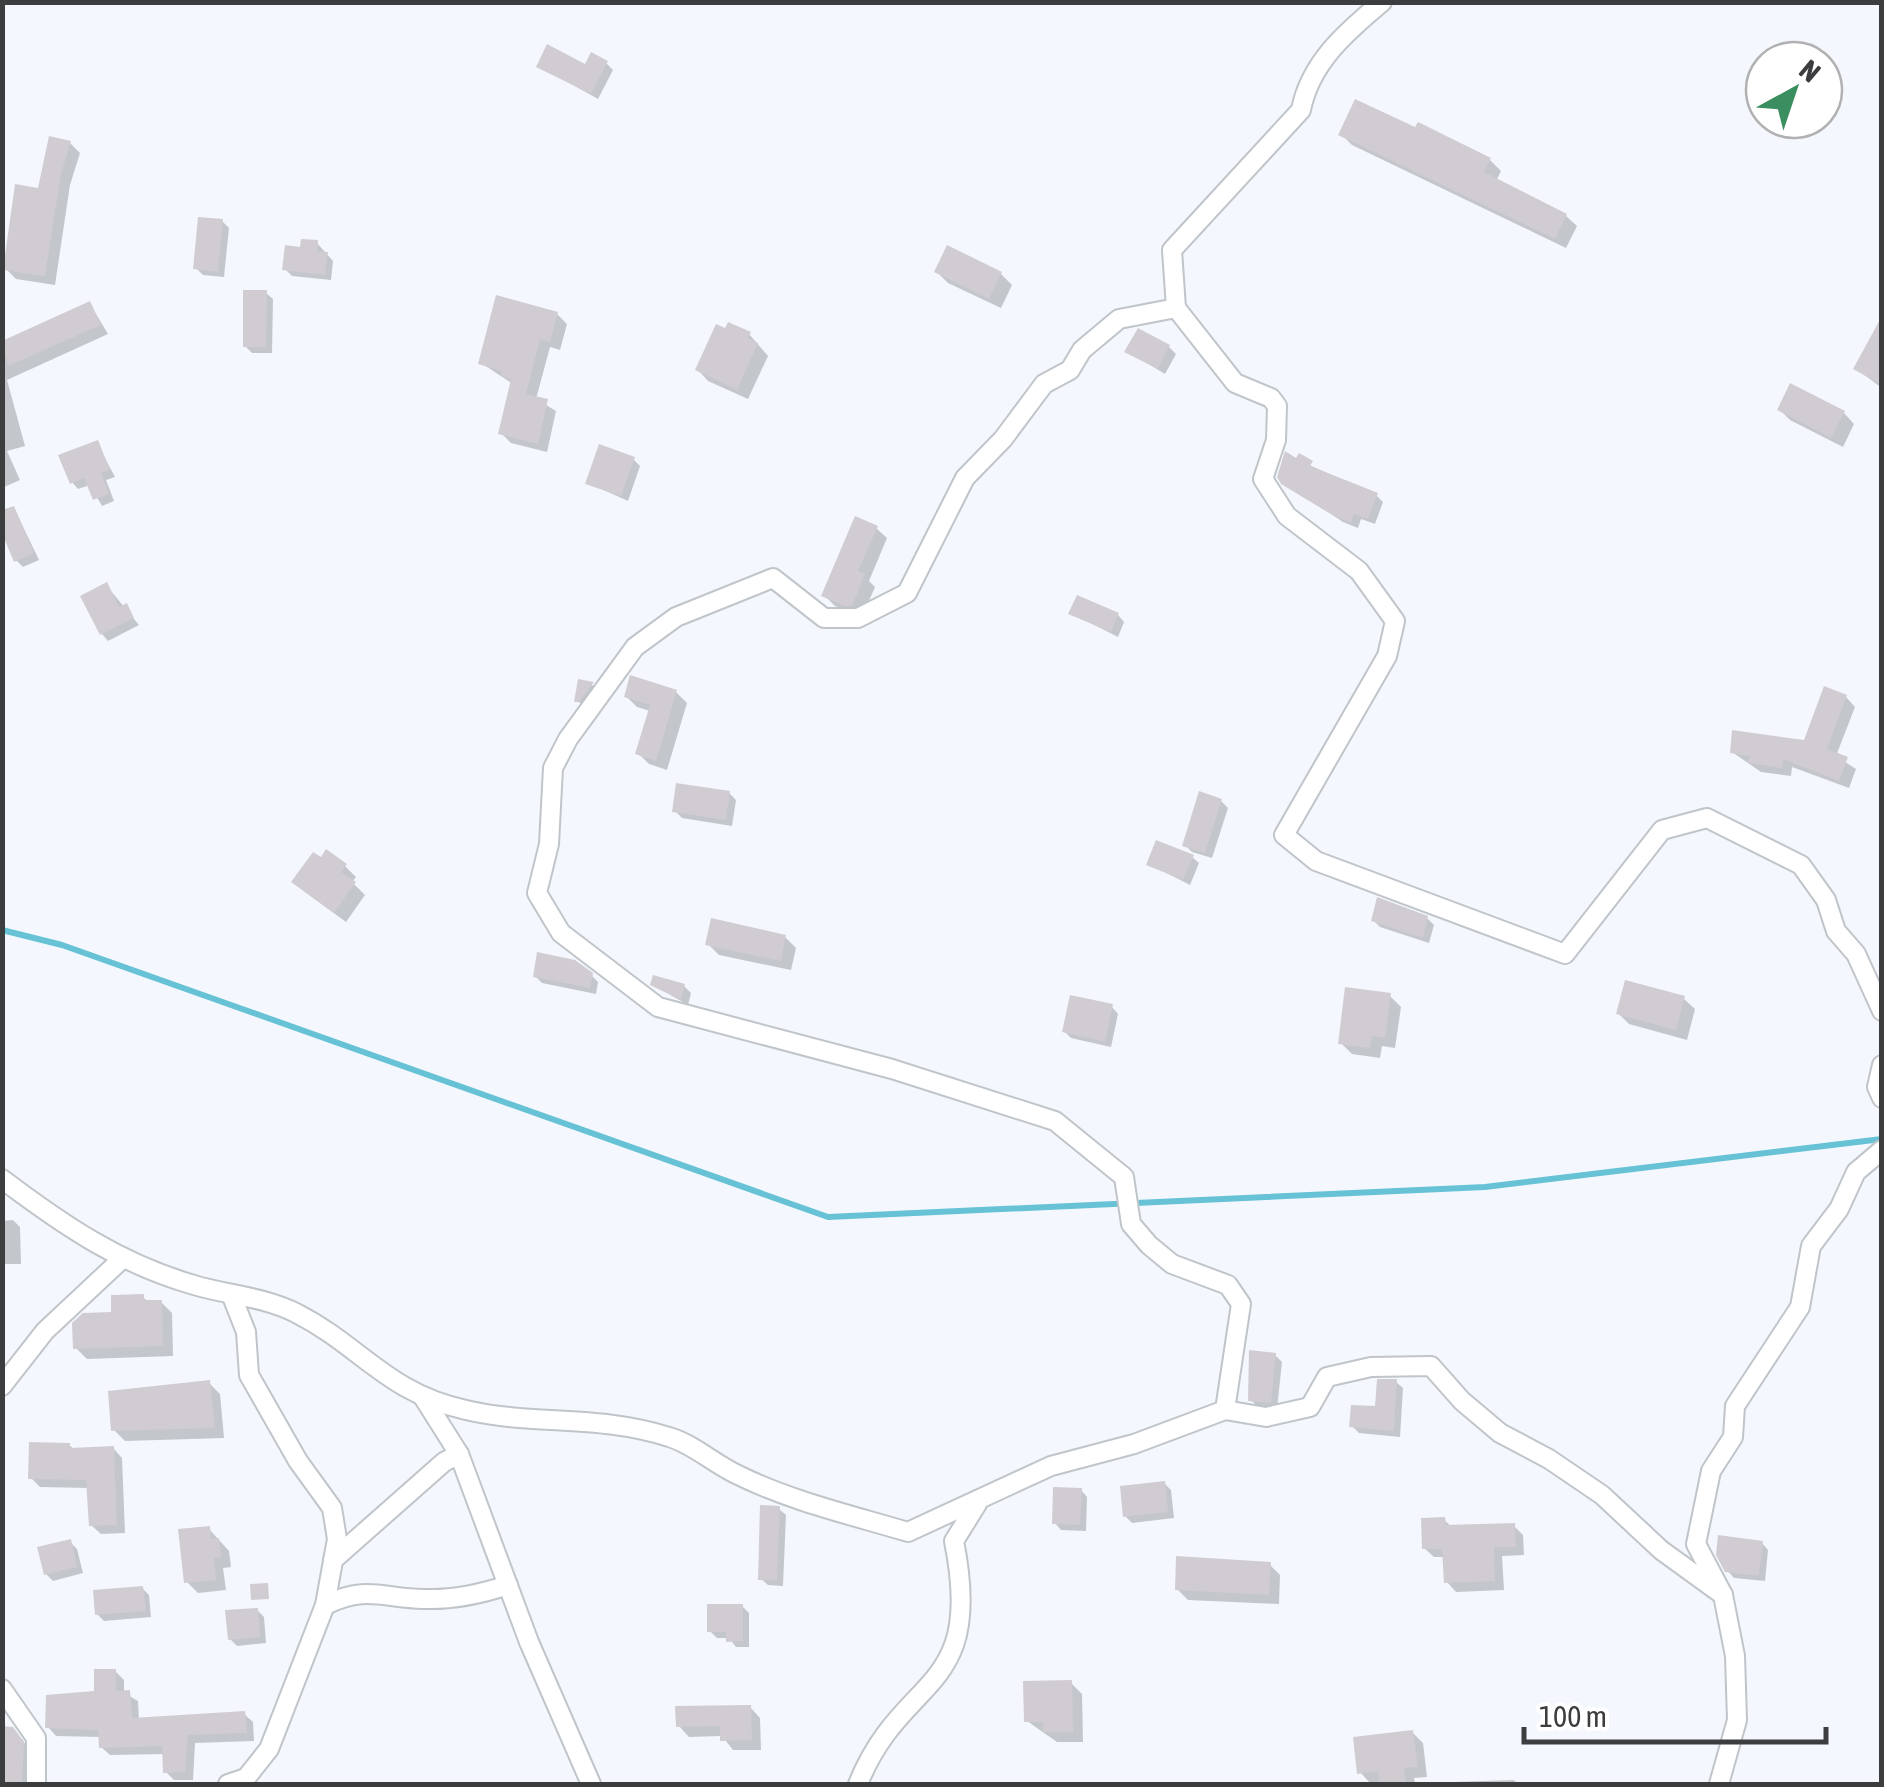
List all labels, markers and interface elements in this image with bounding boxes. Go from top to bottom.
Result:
north arrow [1744,40,1844,140]
text: N [1793,53,1827,88]
scale bar [1524,1682,1826,1744]
text: 100 m [1539,1699,1607,1733]

